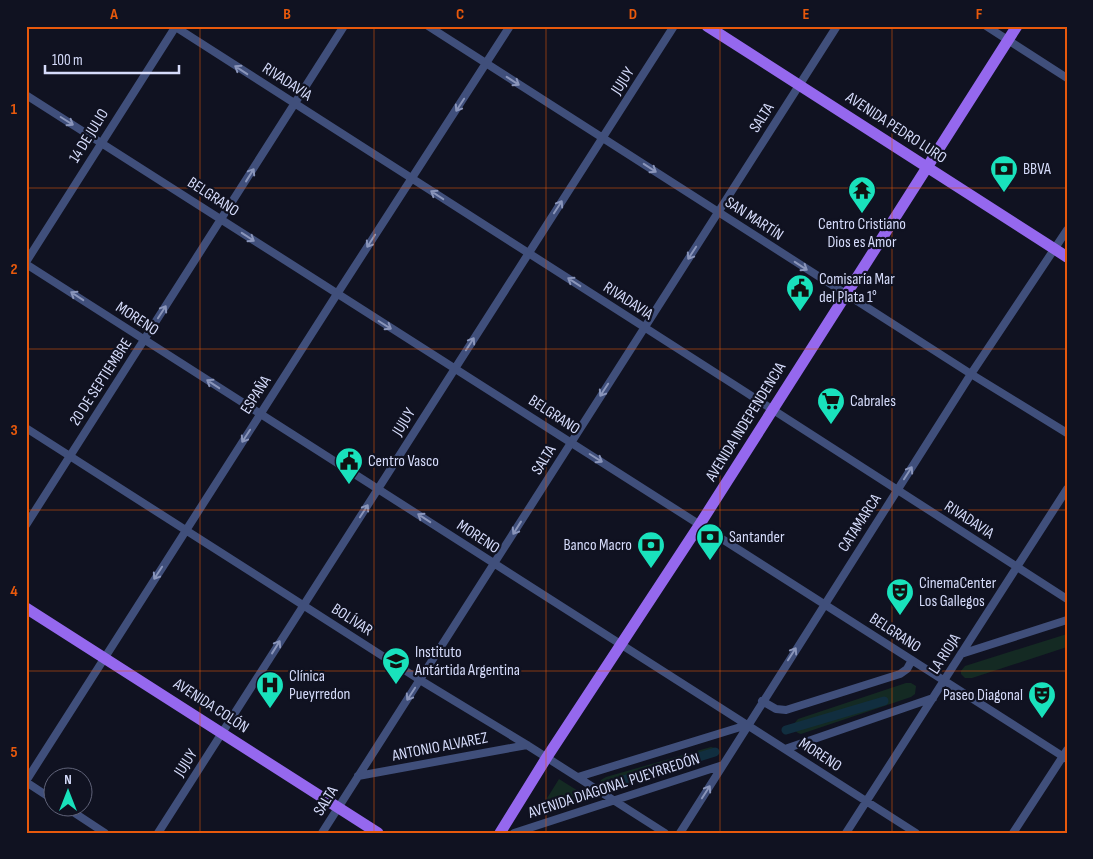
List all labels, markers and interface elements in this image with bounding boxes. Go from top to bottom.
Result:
text: A [109,5,118,24]
text: B [283,5,291,24]
text: C [456,5,464,24]
text: D [629,5,637,24]
text: E [803,5,810,24]
text: F [976,5,983,24]
scale bar [45,42,179,74]
text: 100 m [52,51,83,70]
street label: RIVADAVIA [259,59,316,105]
street label: JUJUY [607,63,639,99]
one-way arrow [235,64,249,74]
one-way arrow [506,76,520,86]
street label: AVENIDA PEDRO LURO [841,88,950,168]
one-way arrow [455,97,465,111]
text: 1 [11,100,18,119]
street label: SALTA [746,100,779,136]
street label: 14 DE JULIO [65,105,113,167]
one-way arrow [60,116,74,126]
bank icon: BBVA [989,154,1019,193]
place label: BBVA [1023,160,1051,179]
one-way arrow [643,163,657,174]
one-way arrow [245,168,255,182]
street label: BELGRANO [184,173,242,221]
temple icon: Centro Cristiano Dios es Amor [847,175,877,214]
one-way arrow [430,190,444,200]
street label: SAN MARTÍN [721,193,787,245]
one-way arrow [553,201,563,215]
place label: Centro Cristiano Dios es Amor [818,215,906,252]
one-way arrow [241,232,255,242]
one-way arrow [366,234,377,248]
one-way arrow [687,246,697,260]
text: 2 [10,260,18,279]
one-way arrow [794,261,808,271]
place label: Comisaría Mar del Plata 1° [819,270,895,307]
public building icon: Comisaría Mar del Plata 1° [785,273,815,312]
one-way arrow [567,277,581,288]
street label: RIVADAVIA [600,278,657,324]
one-way arrow [70,291,84,301]
street label: MORENO [112,298,162,340]
one-way arrow [158,305,168,319]
one-way arrow [378,320,392,330]
street label: 20 DE SEPTIEMBRE [66,335,136,429]
one-way arrow [465,337,476,351]
street label: AVENIDA INDEPENDENCIA [701,359,790,486]
street label: ESPAÑA [237,372,275,418]
one-way arrow [207,378,221,388]
one-way arrow [599,383,609,397]
supermarket icon: Cabrales [816,386,846,425]
street label: BELGRANO [525,391,583,439]
place label: Cabrales [850,392,896,411]
street label: JUJUY [388,404,420,440]
text: 3 [10,421,18,440]
one-way arrow [240,429,250,443]
street label: SALTA [528,442,560,478]
public building icon: Centro Vasco [334,446,364,485]
place label: Centro Vasco [368,452,439,471]
one-way arrow [589,454,603,464]
one-way arrow [903,466,913,480]
street label: CATAMARCA [834,490,886,555]
street label: RIVADAVIA [941,497,998,543]
one-way arrow [359,504,369,518]
one-way arrow [417,513,431,524]
street label: MORENO [453,516,503,558]
one-way arrow [512,520,522,534]
bank icon: Santander [695,522,725,561]
place label: Santander [729,528,785,547]
bank icon: Banco Macro [636,530,666,569]
place label: Banco Macro [563,536,632,555]
one-way arrow [153,566,163,580]
place label: CinemaCenter Los Gallegos [919,574,997,611]
theatre icon: CinemaCenter Los Gallegos [885,577,915,616]
text: 4 [10,582,18,601]
street label: BOLÍVAR [328,600,376,640]
street label: BELGRANO [866,609,924,657]
street label: LA RIOJA [925,630,965,678]
one-way arrow [271,641,281,655]
place label: Instituto Antártida Argentina [414,643,520,680]
school or university icon: Instituto Antártida Argentina [381,646,411,685]
one-way arrow [788,648,798,662]
place label: Clínica Pueyrredon [289,667,350,704]
hospital icon: Clínica Pueyrredon [255,670,285,709]
street label: AVENIDA COLÓN [169,674,252,737]
theatre icon: Paseo Diagonal [1027,680,1057,719]
place label: Paseo Diagonal [943,686,1023,705]
one-way arrow [406,687,416,701]
street label: ANTONIO ALVAREZ [390,728,490,766]
street label: MORENO [795,734,845,776]
text: 5 [10,743,18,762]
street label: JUJUY [170,745,202,781]
street label: AVENIDA DIAGONAL PUEYRREDÓN [525,749,702,823]
north arrow [42,766,92,816]
text: N [64,771,72,788]
street label: SALTA [310,783,342,819]
one-way arrow [701,785,711,799]

